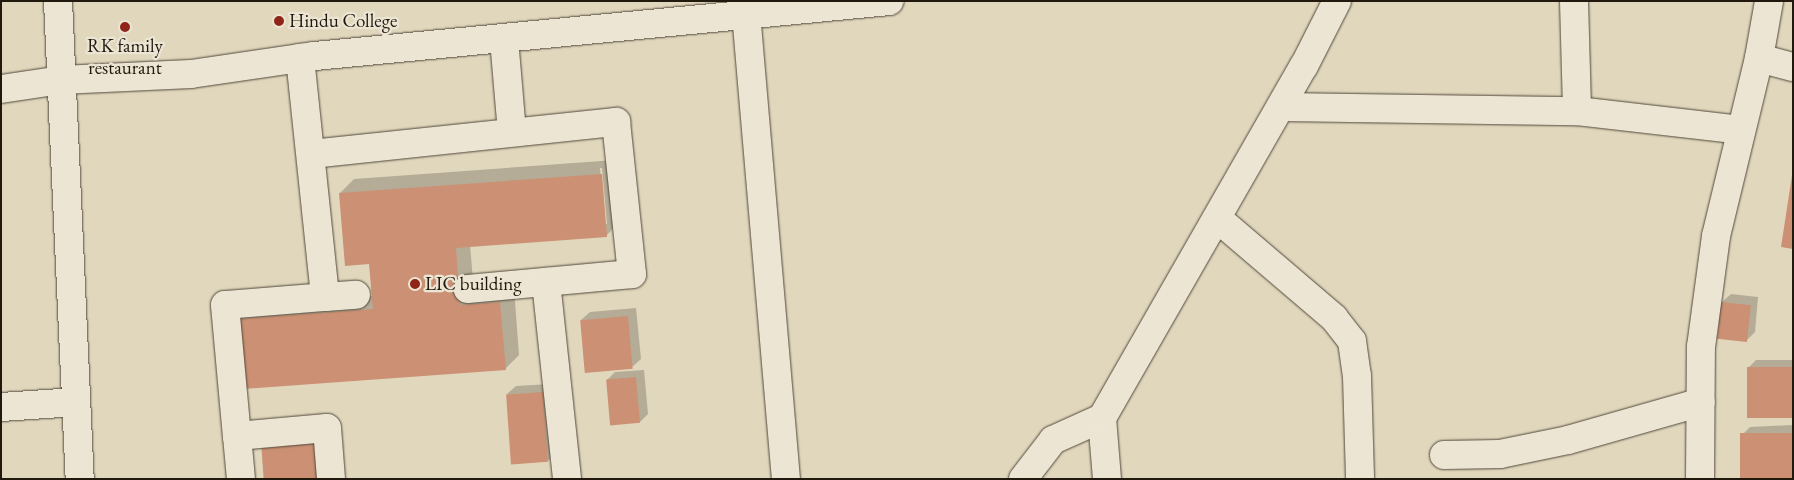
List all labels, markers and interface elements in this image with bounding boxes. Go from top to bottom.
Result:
place label: Hindu College [289,10,397,32]
marker: Hindu College [273,15,285,27]
marker: RK family restaurant [119,21,131,33]
place label: RK family restaurant [87,35,163,79]
place label: LIC building [425,273,521,295]
marker: LIC building [409,278,421,290]

